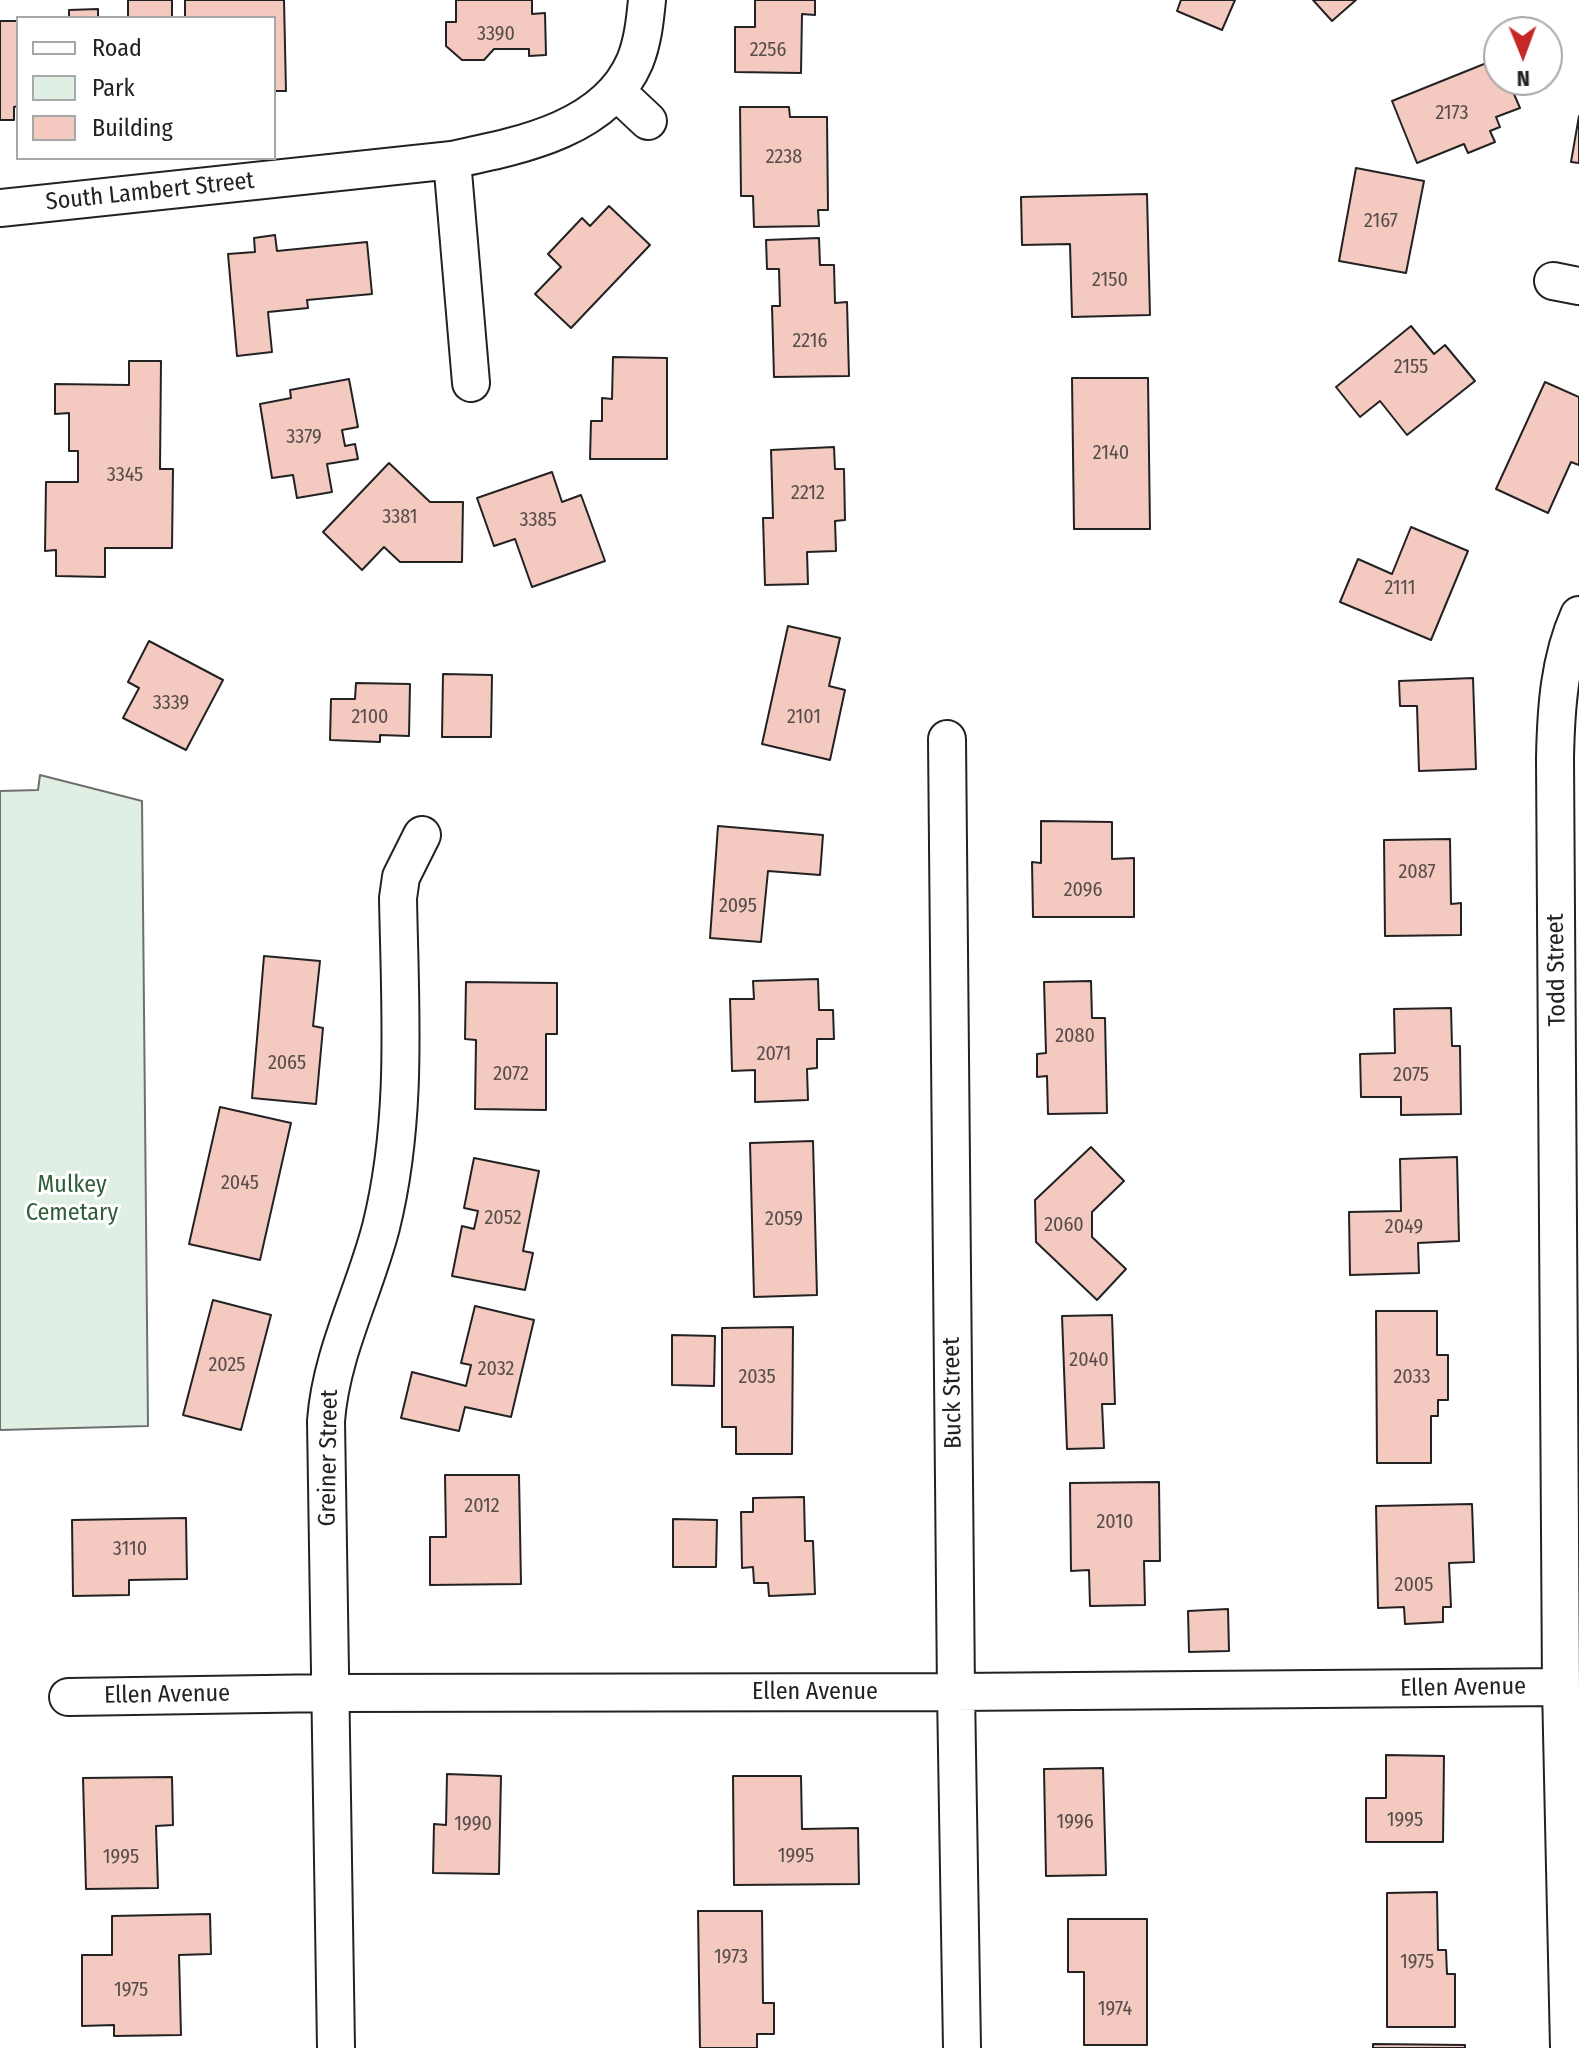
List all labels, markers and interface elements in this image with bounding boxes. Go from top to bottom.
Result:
legend [16,16,276,160]
north arrow [1483,16,1563,96]
house number: 3390 [477,22,515,46]
text: Road [92,34,142,62]
house number: 2256 [750,38,786,62]
text: N [1517,65,1530,92]
text: Park [92,74,135,102]
house number: 2173 [1435,101,1469,125]
text: Building [92,114,173,142]
house number: 2238 [766,145,802,169]
street label: South Lambert Street [44,167,256,217]
house number: 2167 [1364,209,1398,233]
house number: 2150 [1092,268,1128,292]
house number: 2216 [793,329,827,353]
house number: 2155 [1394,355,1428,379]
house number: 3379 [286,425,322,449]
house number: 2140 [1093,441,1129,465]
house number: 3345 [107,463,143,487]
house number: 2212 [791,481,825,505]
house number: 3381 [382,505,418,529]
house number: 3385 [519,508,557,532]
house number: 2111 [1384,576,1416,600]
house number: 3339 [153,691,189,715]
house number: 2100 [351,705,389,729]
house number: 2101 [787,705,821,729]
house number: 2087 [1398,860,1436,884]
house number: 2096 [1064,878,1102,902]
house number: 2095 [719,894,757,918]
street label: Todd Street [1542,913,1572,1027]
house number: 2080 [1055,1024,1095,1048]
house number: 2071 [757,1042,791,1066]
house number: 2065 [268,1051,306,1075]
house number: 2072 [493,1062,529,1086]
house number: 2075 [1393,1063,1429,1087]
park label: Mulkey Cemetary [26,1171,118,1227]
house number: 2045 [221,1171,259,1195]
house number: 2052 [484,1206,522,1230]
house number: 2059 [765,1207,803,1231]
house number: 2060 [1044,1213,1084,1237]
house number: 2049 [1385,1215,1423,1239]
street label: Buck Street [938,1337,968,1449]
house number: 2040 [1069,1348,1109,1372]
house number: 2025 [208,1353,246,1377]
house number: 2032 [478,1357,514,1381]
house number: 2035 [738,1365,776,1389]
house number: 2033 [1393,1365,1431,1389]
street label: Greiner Street [313,1389,345,1527]
house number: 2012 [464,1494,500,1518]
house number: 2010 [1097,1510,1133,1534]
house number: 3110 [113,1537,147,1561]
house number: 2005 [1395,1573,1433,1597]
street label: Ellen Avenue [1400,1673,1526,1703]
street label: Ellen Avenue [752,1678,878,1706]
street label: Ellen Avenue [104,1680,230,1710]
house number: 1995 [1387,1808,1423,1832]
house number: 1996 [1056,1810,1094,1834]
house number: 1990 [454,1812,492,1836]
house number: 1995 [778,1844,814,1868]
house number: 1995 [103,1845,139,1869]
house number: 1973 [714,1945,748,1969]
house number: 1975 [1400,1950,1434,1974]
house number: 1975 [114,1978,148,2002]
house number: 1974 [1098,1997,1132,2021]

